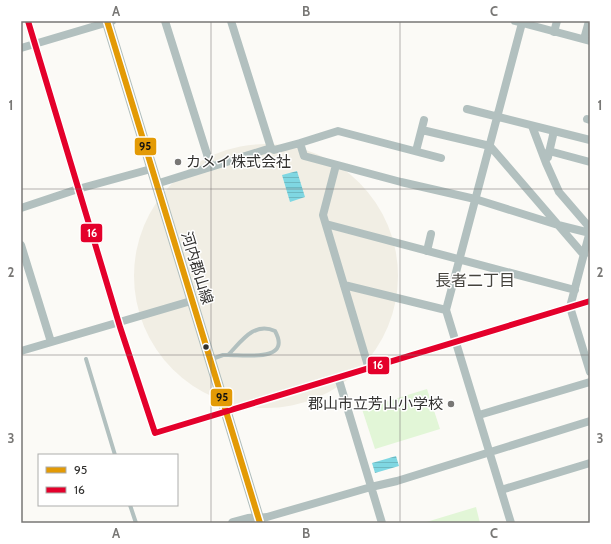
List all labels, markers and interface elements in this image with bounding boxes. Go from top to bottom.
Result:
text: A [112,3,121,19]
text: B [302,3,310,19]
text: C [490,3,498,19]
text: 1 [9,97,13,113]
text: 1 [598,97,602,113]
line badge: 95 [134,137,157,156]
text: 95 [139,139,151,153]
place label: カメイ株式会社 [186,153,291,171]
marker: カメイ株式会社 [173,157,183,167]
line badge: 16 [80,223,103,243]
text: 16 [87,226,97,240]
street label: 河内郡山線 [177,229,217,307]
text: 2 [8,264,15,280]
text: 2 [597,264,604,280]
district label: 長者二丁目 [435,271,515,290]
unlabelled marker [201,342,211,352]
line badge: 16 [367,356,390,375]
text: 16 [373,358,383,372]
line badge: 95 [210,388,233,407]
text: 95 [216,390,228,404]
place label: 郡山市立芳山小学校 [308,395,443,413]
marker: 郡山市立芳山小学校 [446,399,456,409]
text: 3 [7,430,15,446]
text: 3 [596,430,604,446]
legend [38,454,178,506]
text: 95 [74,462,87,477]
text: 16 [74,482,85,497]
text: A [112,525,121,541]
text: B [302,525,310,541]
text: C [490,525,498,541]

